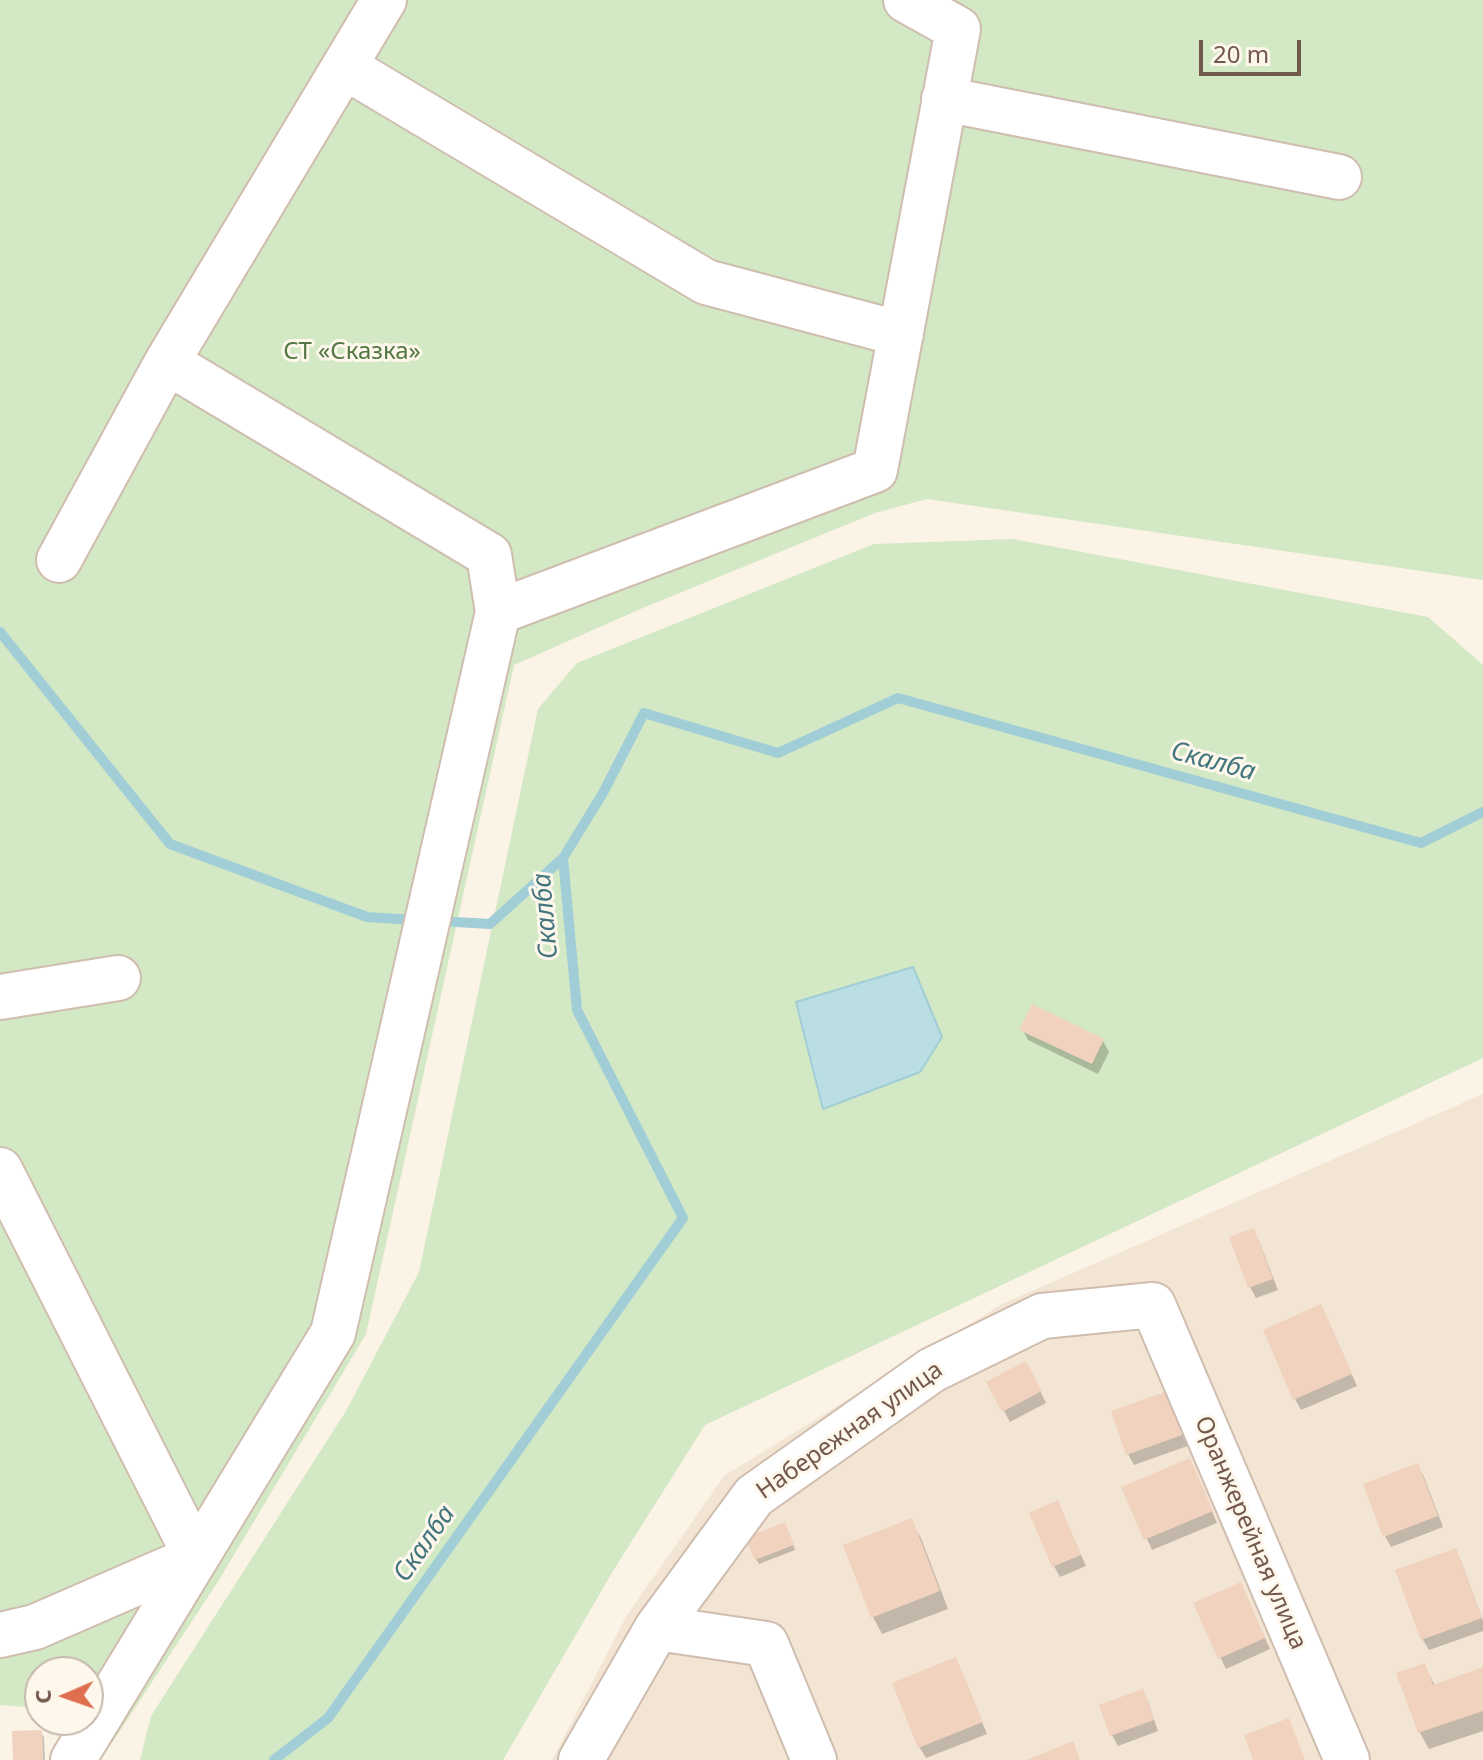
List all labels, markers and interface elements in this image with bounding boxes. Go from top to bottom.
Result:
scale bar [1203,24,1305,74]
text: 20 m [1213,37,1269,70]
park label: СТ «Сказка» [283,338,421,366]
water label: Скалба [1167,736,1259,788]
water label: Скалба [527,872,565,960]
street label: Набережная улица [751,1356,949,1506]
street label: Оранжерейная улица [1188,1412,1312,1654]
water label: Скалба [387,1500,463,1588]
north arrow [24,1656,104,1736]
text: С [27,1689,57,1704]

